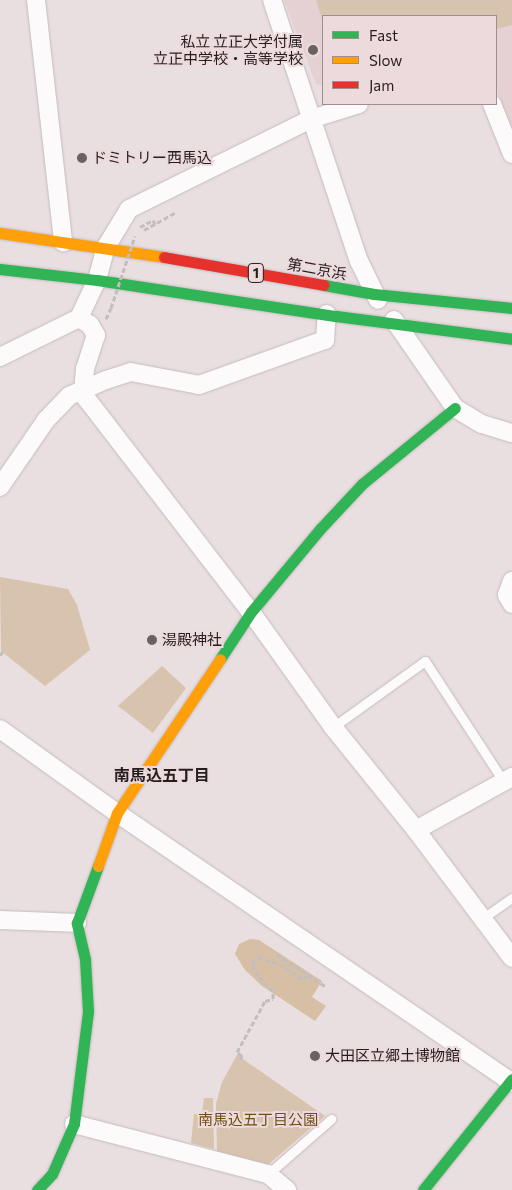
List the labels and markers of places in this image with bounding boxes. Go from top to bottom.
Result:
place label: 私立 立正大学付属 立正中学校・高等学校 [153,32,303,67]
marker: 私立 立正大学付属 立正中学校・高等学校 [307,44,319,56]
place label: ドミトリー西馬込 [92,149,212,167]
marker: ドミトリー西馬込 [76,152,88,164]
place label: 湯殿神社 [162,631,222,649]
marker: 湯殿神社 [146,634,158,646]
place label: 大田区立郷土博物館 [325,1047,460,1065]
marker: 大田区立郷土博物館 [309,1050,321,1062]

